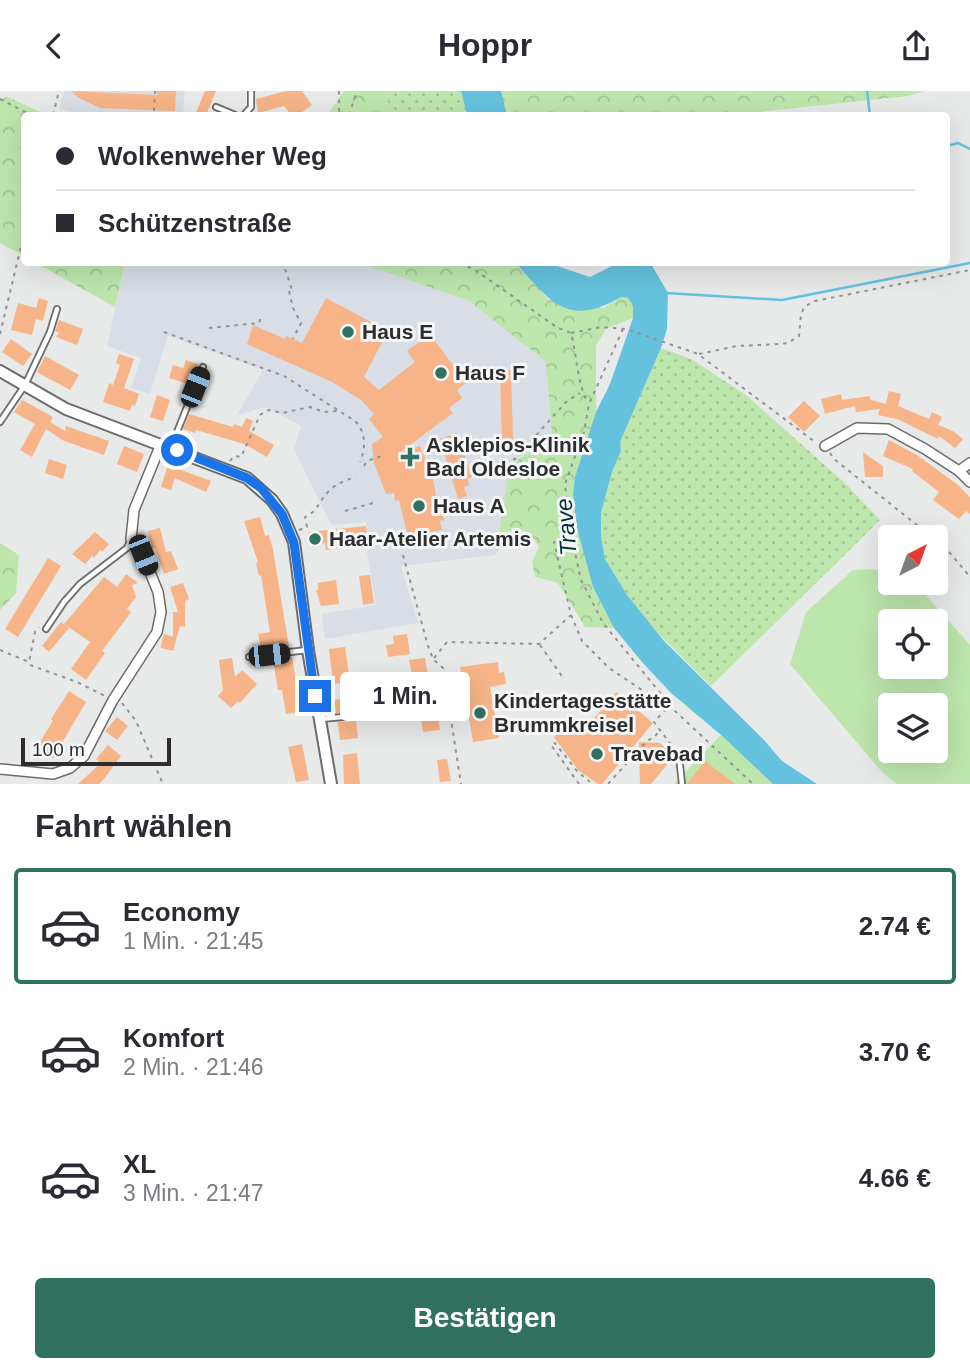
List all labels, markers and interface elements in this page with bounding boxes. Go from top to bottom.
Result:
icon: back [35,27,73,65]
text: Hoppr [438,27,532,63]
icon: share [897,27,935,65]
text: Wolkenweher Weg [98,141,327,171]
text: Schützenstraße [98,208,292,238]
place label: Haus E [362,320,433,343]
marker: Haus E [340,324,356,340]
place label: Haus F [455,361,525,384]
car [178,364,213,410]
marker: Haus F [433,365,449,381]
place label: Asklepios-Klinik Bad Oldesloe [426,433,590,480]
route start [161,434,193,466]
marker: Asklepios-Klinik Bad Oldesloe [400,447,420,467]
place label: Haus A [433,494,505,517]
water label: Trave [551,497,581,557]
marker: Haus A [411,498,427,514]
north arrow [878,525,948,595]
map controls [878,525,948,763]
place label: Haar-Atelier Artemis [329,527,531,550]
marker: Haar-Atelier Artemis [307,531,323,547]
car [126,532,161,578]
button: locate [878,609,948,679]
car [248,642,291,668]
callout: 1 Min. [340,671,469,721]
route end [299,680,331,712]
text: 1 Min. [372,683,438,709]
place label: Kindertagesstätte Brummkreisel [494,689,671,736]
button: layers [878,693,948,763]
marker: Kindertagesstätte Brummkreisel [472,705,488,721]
scale bar [21,735,172,767]
text: 100 m [32,739,85,760]
place label: Travebad [611,742,703,765]
marker: Travebad [589,746,605,762]
text: Fahrt wählen [35,808,232,844]
icon: car [39,895,102,958]
text: Economy [123,897,240,927]
text: 2.74 € [859,911,931,941]
text: 1 Min. · 21:45 [123,928,264,954]
icon: car [39,1021,102,1084]
text: Komfort [123,1023,224,1053]
text: 3.70 € [859,1037,931,1067]
text: 2 Min. · 21:46 [123,1054,264,1080]
icon: car [39,1147,102,1210]
text: XL [123,1149,156,1179]
text: 4.66 € [859,1163,931,1193]
text: 3 Min. · 21:47 [123,1180,264,1206]
button: Bestätigen [35,1278,935,1358]

